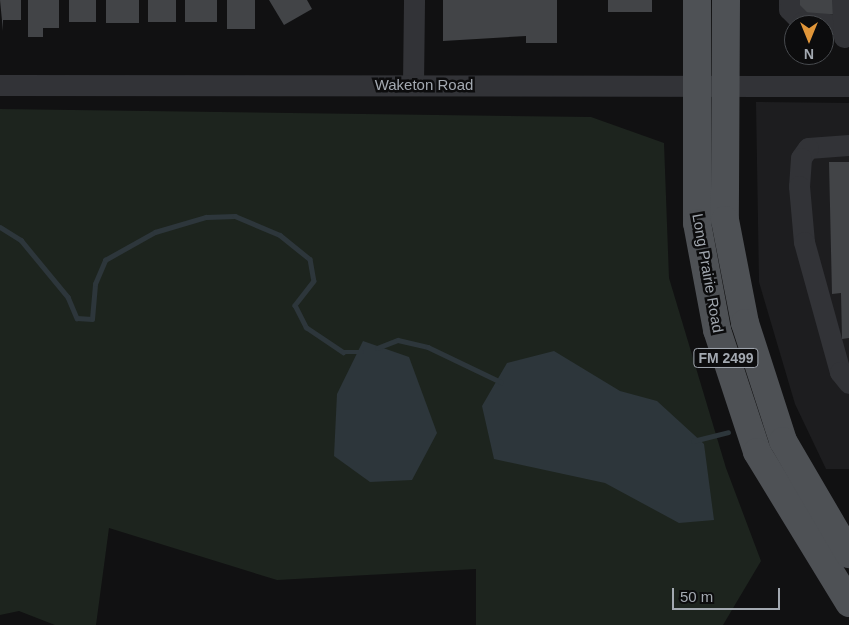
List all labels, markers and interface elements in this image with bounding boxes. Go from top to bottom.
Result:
north arrow [784,15,834,65]
text: N [804,46,814,62]
street label: Waketon Road [375,76,473,94]
street label: Long Prairie Road [689,212,727,334]
road number: FM 2499 [692,346,760,369]
scale bar [674,578,782,610]
text: 50 m [680,588,713,605]

